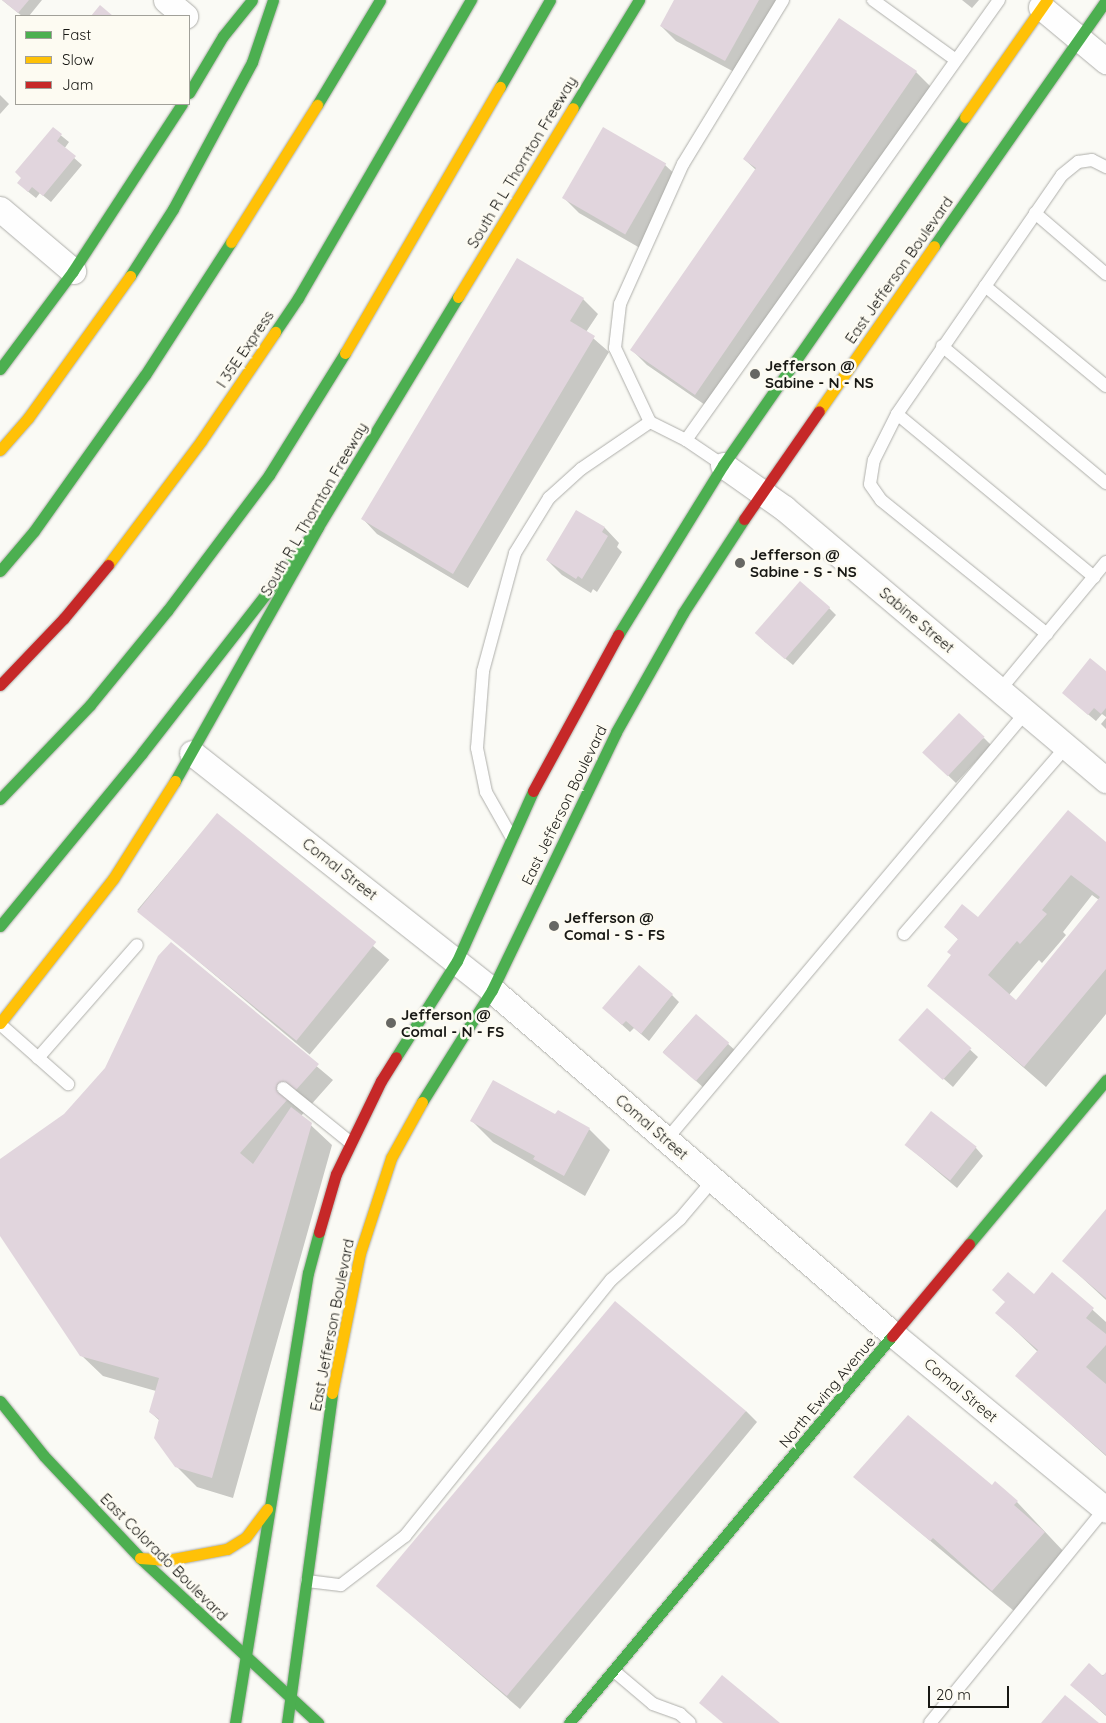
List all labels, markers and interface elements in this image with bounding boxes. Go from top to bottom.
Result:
legend [15,15,190,105]
text: Fast [62,25,91,44]
text: Slow [62,50,94,69]
street label: South R L Thornton Freeway [463,73,581,251]
text: Jam [62,75,93,94]
street label: East Jefferson Boulevard [841,193,957,347]
street label: I 35E Express [213,307,277,391]
place label: Jefferson @ Sabine - N - NS [765,356,874,391]
marker: Jefferson @ Sabine - N - NS [749,368,761,380]
street label: South R L Thornton Freeway [257,419,371,599]
place label: Jefferson @ Sabine - S - NS [750,545,857,580]
marker: Jefferson @ Sabine - S - NS [734,557,746,569]
street label: Sabine Street [876,584,958,656]
street label: East Jefferson Boulevard [517,722,611,888]
street label: Comal Street [299,834,381,904]
place label: Jefferson @ Comal - S - FS [564,908,665,943]
marker: Jefferson @ Comal - S - FS [548,920,560,932]
place label: Jefferson @ Comal - N - FS [401,1005,504,1040]
marker: Jefferson @ Comal - N - FS [385,1017,397,1029]
street label: Comal Street [612,1091,692,1163]
street label: East Jefferson Boulevard [306,1237,358,1413]
street label: North Ewing Avenue [775,1333,879,1451]
street label: Comal Street [921,1354,1001,1426]
street label: East Colorado Boulevard [97,1490,231,1624]
scale bar [931,1676,1012,1708]
text: 20 m [936,1685,971,1704]

